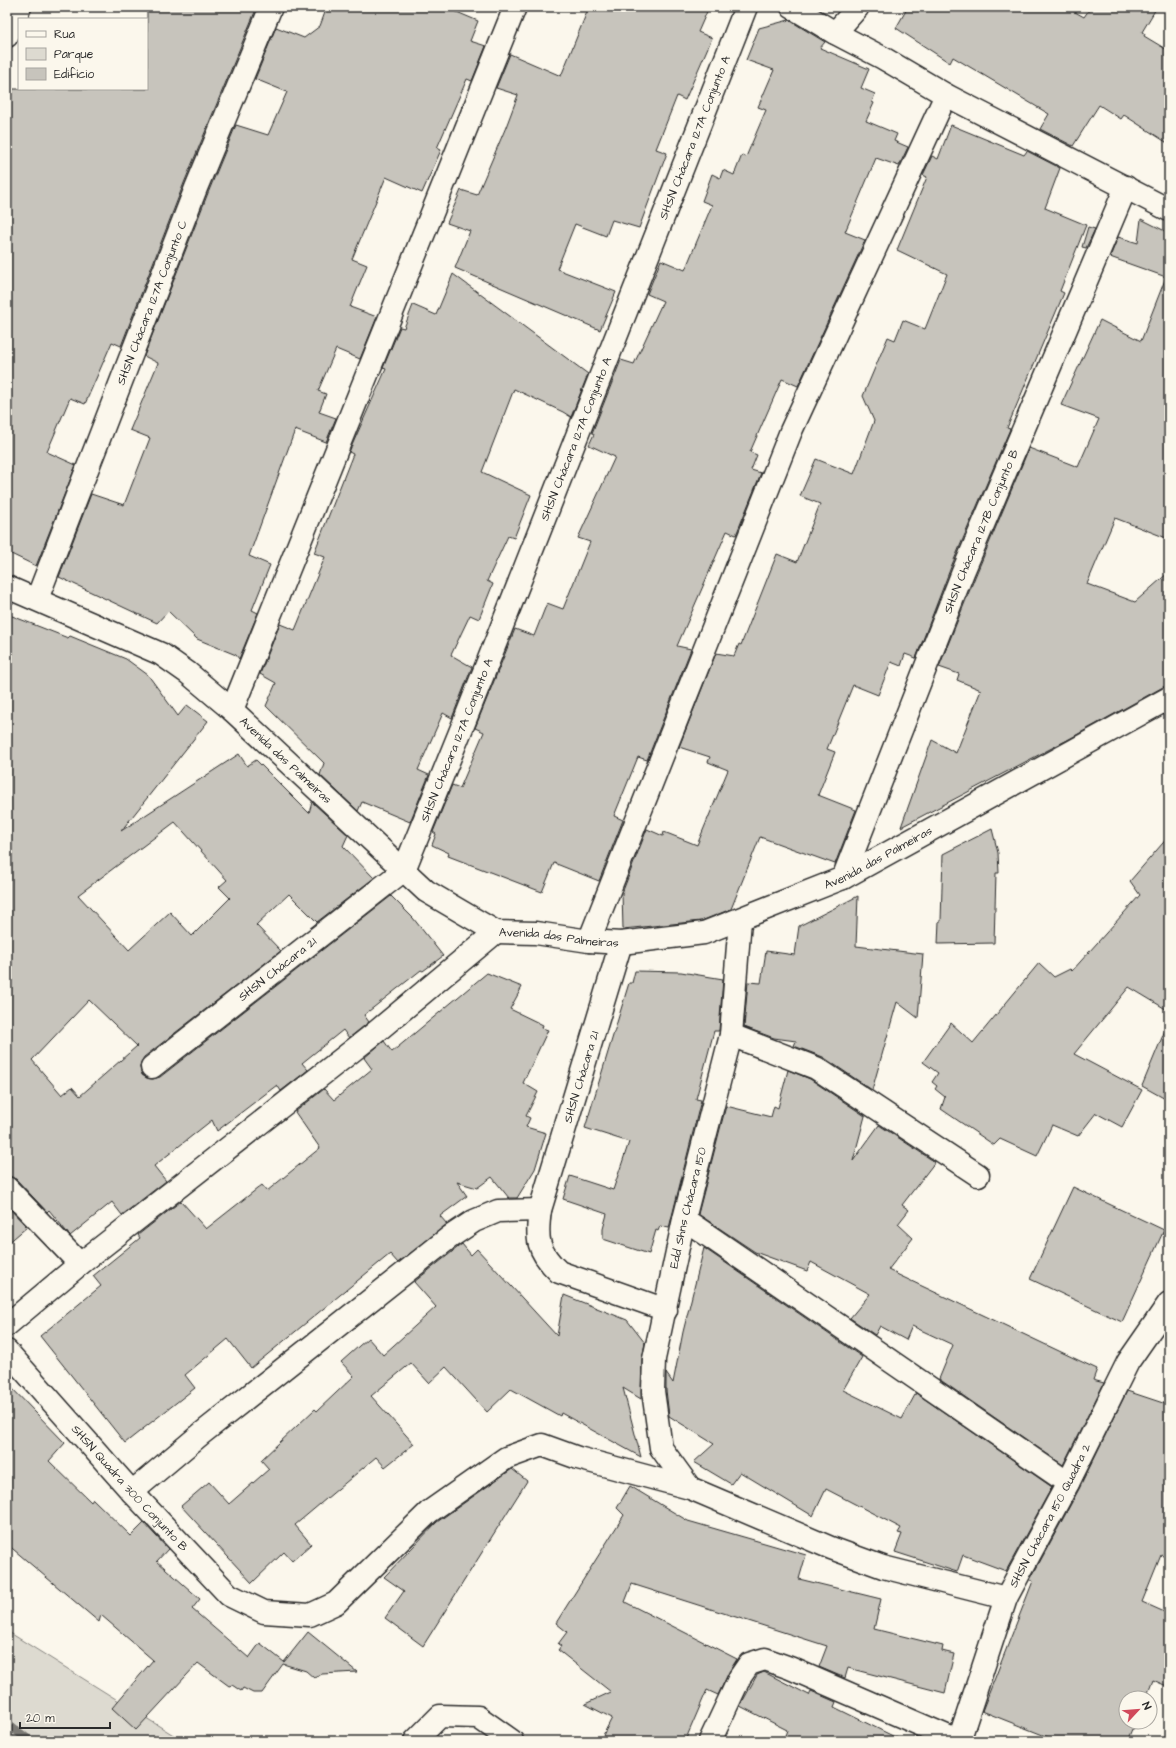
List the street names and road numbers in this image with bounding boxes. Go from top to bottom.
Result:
street label: SHSN Chácara 127A Conjunto A [655,53,735,222]
street label: SHSN Chácara 127A Conjunto C [113,217,192,388]
street label: SHSN Chácara 127A Conjunto A [536,354,616,523]
street label: SHSN Chácara 127B Conjunto B [940,446,1023,616]
street label: SHSN Chácara 127A Conjunto A [416,656,498,825]
street label: Avenida das Palmeiras [236,713,335,808]
street label: Avenida das Palmeiras [822,822,935,894]
street label: Avenida das Palmeiras [499,924,619,952]
street label: SHSN Chácara 21 [235,933,321,1006]
street label: SHSN Chácara 21 [559,1029,604,1125]
street label: Edd Shns Chácara 150 [666,1145,711,1270]
street label: SHSN Quadra 300 Conjunto B [67,1421,192,1556]
street label: SHSN Chácara 150 Quadra 2 [1005,1441,1095,1591]

